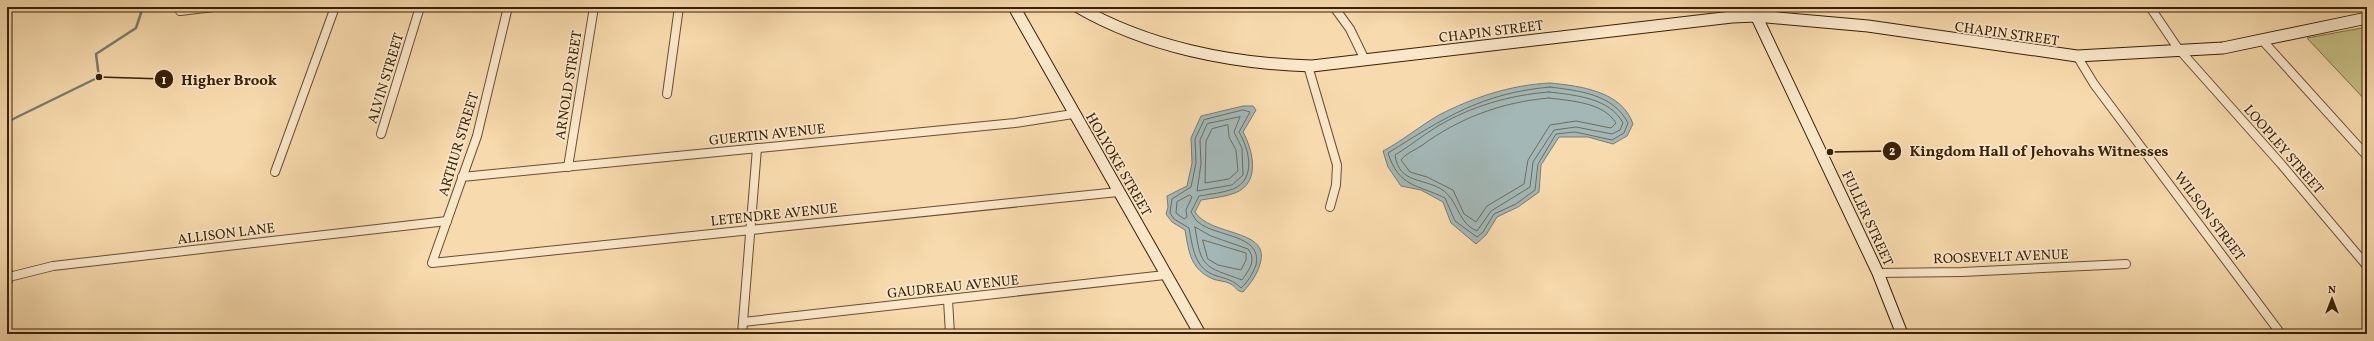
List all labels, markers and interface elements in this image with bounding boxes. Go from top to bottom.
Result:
street label: CHAPIN STREET [1438,17,1545,48]
street label: CHAPIN STREET [1953,18,2060,51]
street label: ARNOLD STREET [551,29,587,141]
street label: ALVIN STREET [364,31,409,126]
callout: Higher Brook [154,66,285,93]
text: Higher Brook [181,71,277,92]
text: 1 [162,73,167,89]
street label: ARTHUR STREET [435,90,484,199]
street label: LOOPLEY STREET [2239,101,2327,199]
street label: HOLYOKE STREET [1080,110,1155,220]
street label: GUERTIN AVENUE [708,120,826,151]
callout: Kingdom Hall of Jehovahs Witnesses [1882,137,2176,164]
text: Kingdom Hall of Jehovahs Witnesses [1909,142,2169,163]
text: 2 [1889,144,1895,160]
street label: FULLER STREET [1836,168,1897,269]
street label: WILSON STREET [2169,168,2249,265]
street label: LETENDRE AVENUE [710,199,839,232]
street label: ALLISON LANE [176,219,276,250]
street label: ROOSEVELT AVENUE [1933,246,2069,269]
street label: GAUDREAU AVENUE [886,271,1020,304]
north arrow [2312,279,2352,319]
text: N [2328,283,2336,298]

